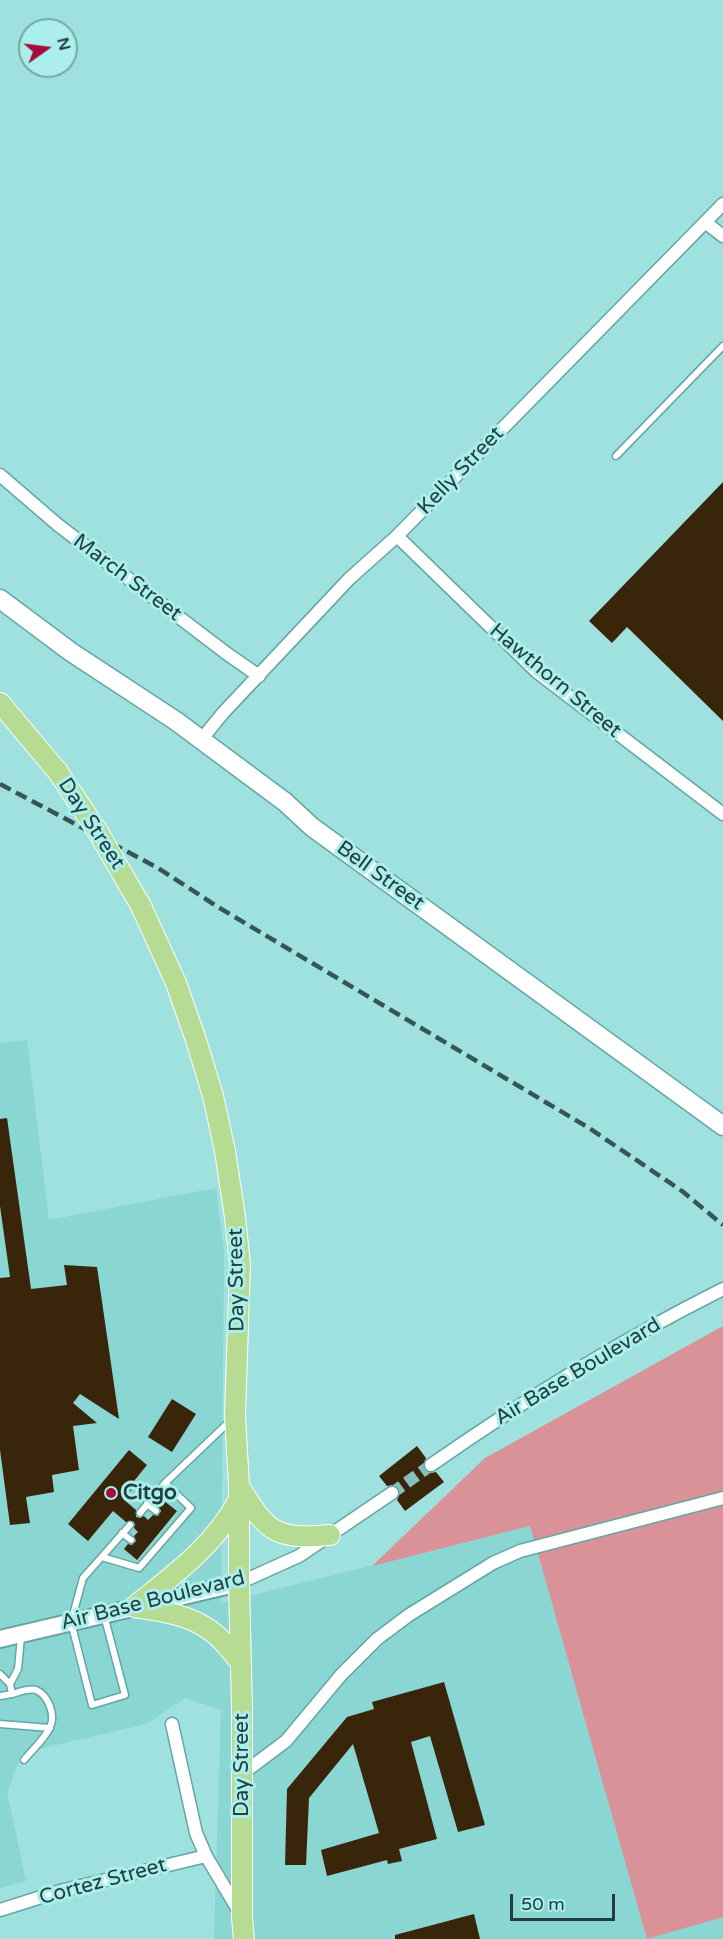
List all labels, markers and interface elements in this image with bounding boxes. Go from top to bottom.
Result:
north arrow [18,18,78,78]
text: N [52,35,75,53]
street label: Kelly Street [413,422,509,520]
street label: March Street [68,529,186,627]
street label: Hawthorn Street [484,619,626,743]
street label: Day Street [52,774,130,874]
street label: Bell Street [331,836,429,916]
street label: Day Street [223,1228,251,1332]
street label: Air Base Boulevard [491,1313,665,1431]
place label: Citgo [123,1480,177,1506]
marker: Citgo [104,1486,118,1500]
street label: Air Base Boulevard [58,1566,248,1636]
street label: Day Street [229,1713,255,1817]
street label: Cortez Street [37,1853,169,1911]
scale bar [513,1882,618,1920]
text: 50 m [521,1893,565,1915]

